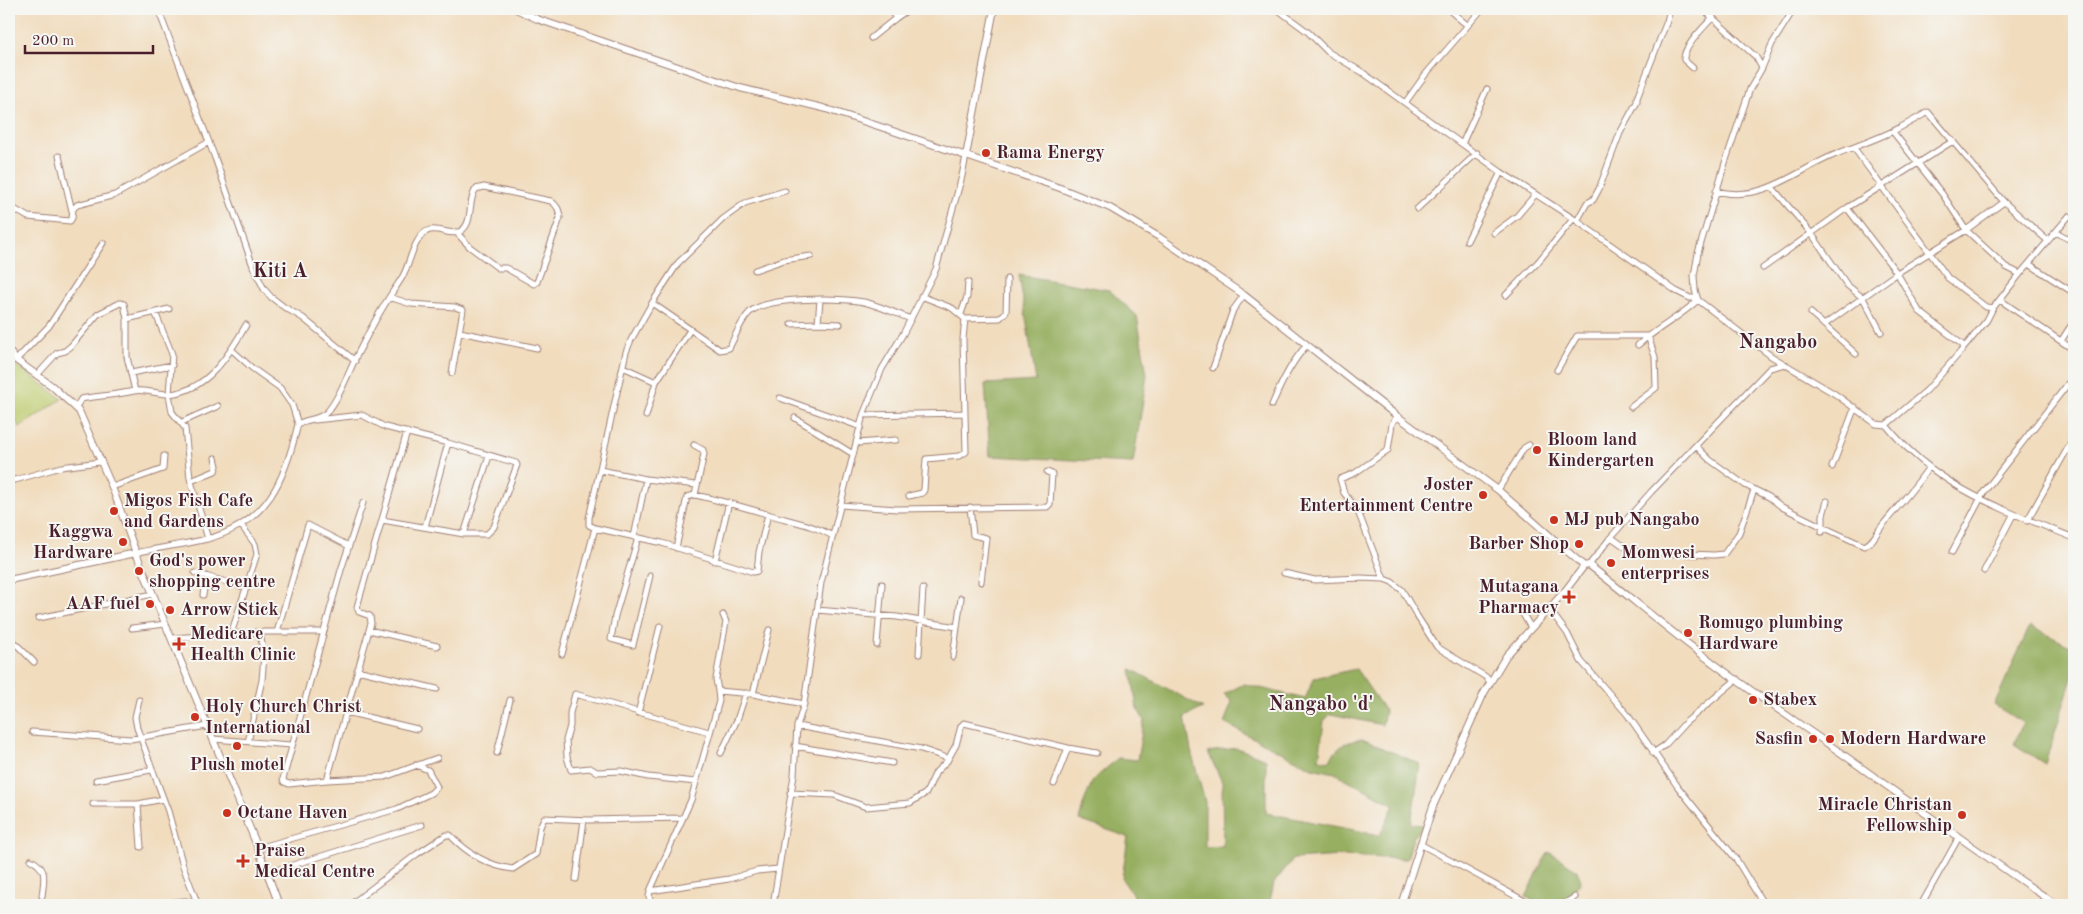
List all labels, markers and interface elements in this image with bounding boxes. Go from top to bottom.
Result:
scale bar [25,22,152,54]
text: 200 m [32,34,74,49]
place label: Rama Energy [996,144,1105,162]
marker: Rama Energy [980,147,992,159]
district label: Kiti A [252,262,308,282]
district label: Nangabo [1739,333,1817,353]
place label: Bloom land Kindergarten [1547,431,1654,470]
marker: Bloom land Kindergarten [1531,444,1543,456]
place label: Joster Entertainment Centre [1299,476,1473,515]
marker: Joster Entertainment Centre [1477,489,1489,501]
place label: Migos Fish Cafe and Gardens [124,492,253,531]
marker: Migos Fish Cafe and Gardens [108,505,120,517]
place label: MJ pub Nangabo [1564,511,1700,529]
marker: MJ pub Nangabo [1548,514,1560,526]
place label: Kaggwa Hardware [33,523,113,562]
place label: Barber Shop [1468,535,1569,553]
marker: Kaggwa Hardware [117,536,129,548]
marker: Barber Shop [1573,538,1585,550]
place label: Momwesi enterprises [1621,544,1710,583]
place label: God's power shopping centre [149,552,276,591]
marker: Momwesi enterprises [1605,557,1617,569]
marker: God's power shopping centre [133,565,145,577]
place label: Mutagana Pharmacy [1478,578,1559,617]
marker: Mutagana Pharmacy [1563,591,1575,603]
place label: AAF fuel [66,595,140,613]
marker: AAF fuel [144,598,156,610]
place label: Arrow Stick [180,601,279,619]
marker: Arrow Stick [164,604,176,616]
place label: Romugo plumbing Hardware [1698,614,1843,653]
place label: Medicare Health Clinic [190,625,296,664]
marker: Romugo plumbing Hardware [1682,627,1694,639]
marker: Medicare Health Clinic [172,637,186,651]
place label: Stabex [1763,691,1817,709]
marker: Stabex [1747,694,1759,706]
district label: Nangabo 'd' [1269,695,1373,715]
place label: Holy Church Christ International [205,698,362,737]
marker: Holy Church Christ International [189,711,201,723]
place label: Sasfin [1755,730,1803,748]
place label: Modern Hardware [1840,730,1986,748]
marker: Sasfin [1807,733,1819,745]
marker: Modern Hardware [1824,733,1836,745]
marker: Plush motel [231,740,243,752]
place label: Plush motel [189,756,285,774]
place label: Miracle Christan Fellowship [1818,796,1952,835]
place label: Octane Haven [237,804,348,822]
marker: Octane Haven [221,807,233,819]
marker: Miracle Christan Fellowship [1956,809,1968,821]
place label: Praise Medical Centre [254,842,375,881]
marker: Praise Medical Centre [236,854,250,868]

